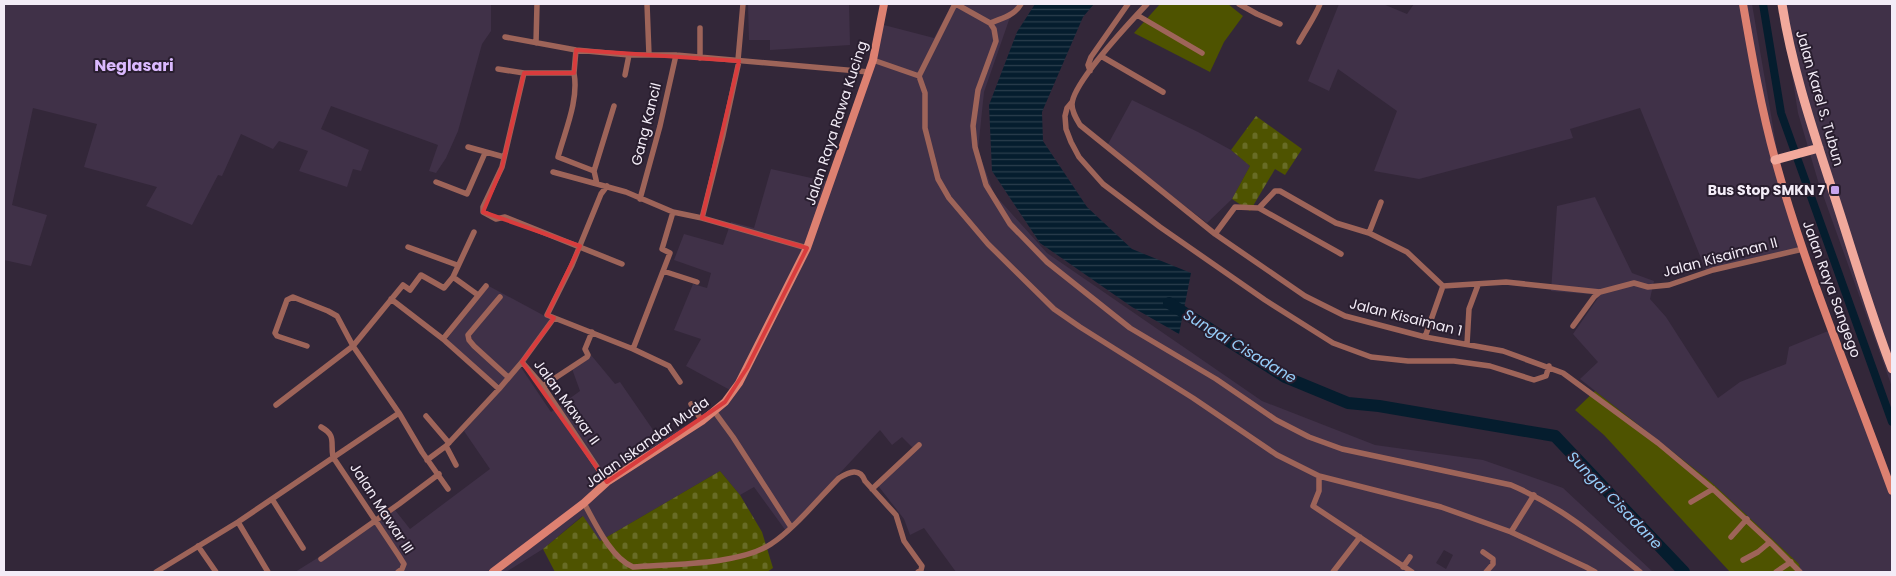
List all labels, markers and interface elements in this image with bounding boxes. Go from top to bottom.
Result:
street label: Jalan Karel S. Tubun [1791,28,1849,168]
street label: Jalan Raya Rawa Kucing [800,38,872,208]
district label: Neglasari [94,54,174,77]
street label: Gang Kancil [626,80,666,168]
place label: Bus Stop SMKN 7 [1708,180,1825,200]
marker: Bus Stop SMKN 7 [1829,184,1841,196]
street label: Jalan Raya Sangego [1798,218,1866,360]
street label: Jalan Kisaiman II [1660,232,1780,282]
street label: Jalan Kisaiman 1 [1347,293,1465,341]
water label: Sungai Cisadane [1179,304,1301,388]
street label: Jalan Mawar II [529,355,605,449]
street label: Jalan Iskandar Muda [581,392,713,492]
water label: Sungai Cisadane [1563,446,1667,554]
street label: Jalan Mawar III [345,459,419,557]

